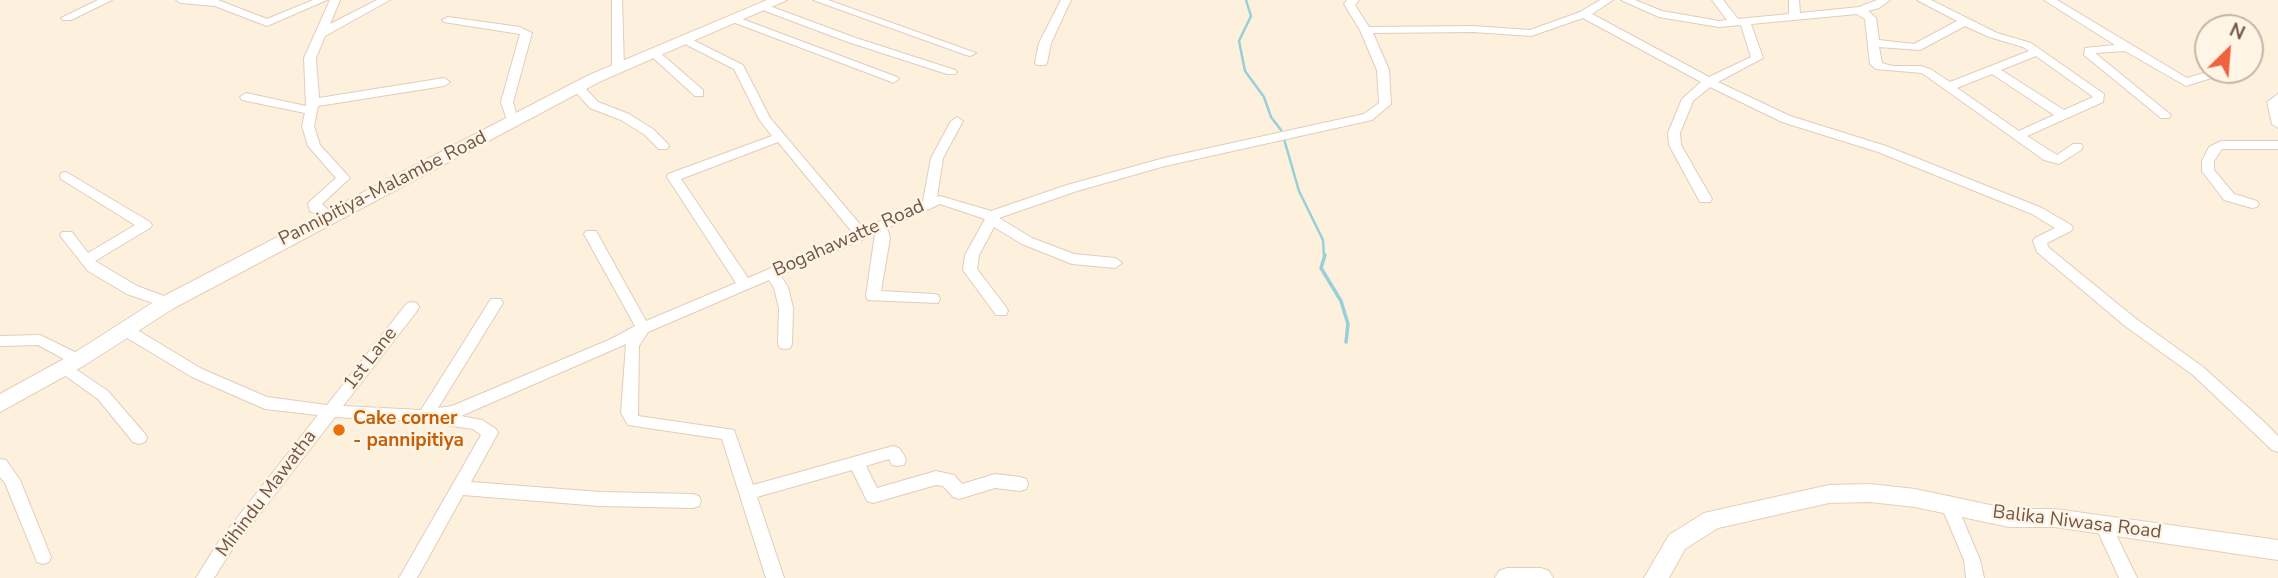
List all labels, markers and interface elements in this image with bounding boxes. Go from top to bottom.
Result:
north arrow [2194,14,2264,84]
text: N [2225,17,2249,47]
street label: Pannipitiya-Malambe Road [275,127,491,251]
street label: Bogahawatte Road [770,195,928,283]
street label: 1st Lane [339,323,403,395]
place label: Cake corner - pannipitiya [353,408,464,452]
marker: Cake corner - pannipitiya [331,422,347,438]
street label: Mihindu Mawatha [212,426,322,562]
street label: Balika Niwasa Road [1991,501,2163,545]

